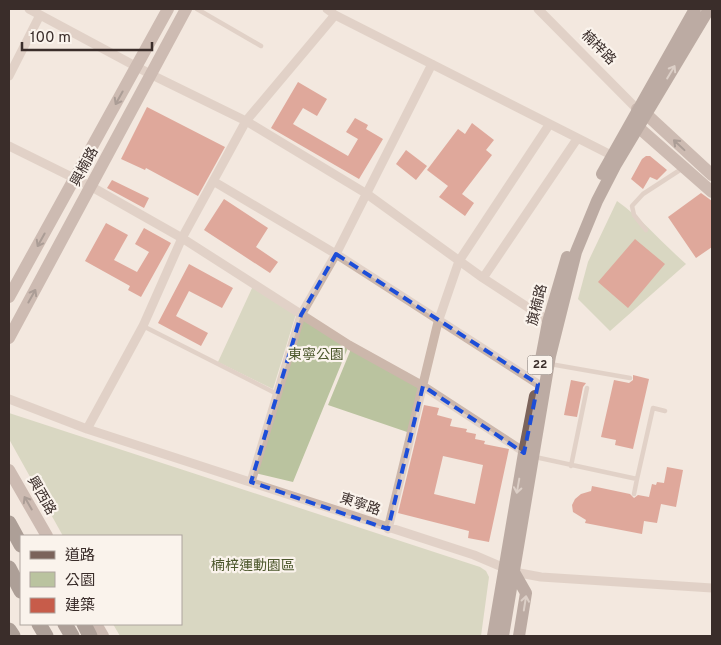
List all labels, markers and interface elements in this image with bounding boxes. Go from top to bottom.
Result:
scale bar [22,20,152,52]
street label: 楠梓路 [577,26,620,69]
text: 100 m [30,29,71,48]
one-way arrow [666,66,676,80]
one-way arrow [114,90,124,105]
one-way arrow [673,139,685,151]
street label: 興楠路 [67,144,102,190]
one-way arrow [35,232,45,247]
street label: 旗楠路 [524,282,551,327]
one-way arrow [27,288,37,303]
park label: 東寧公園 [288,346,344,364]
road number: 22 [528,356,552,374]
street label: 興西路 [23,474,59,518]
one-way arrow [513,477,523,493]
street label: 東寧路 [337,489,383,520]
one-way arrow [22,497,32,511]
legend [20,535,182,625]
text: 道路 [65,547,95,566]
park label: 楠梓運動園區 [211,557,295,575]
text: 公園 [65,572,95,591]
one-way arrow [520,595,530,611]
text: 建築 [65,597,95,616]

